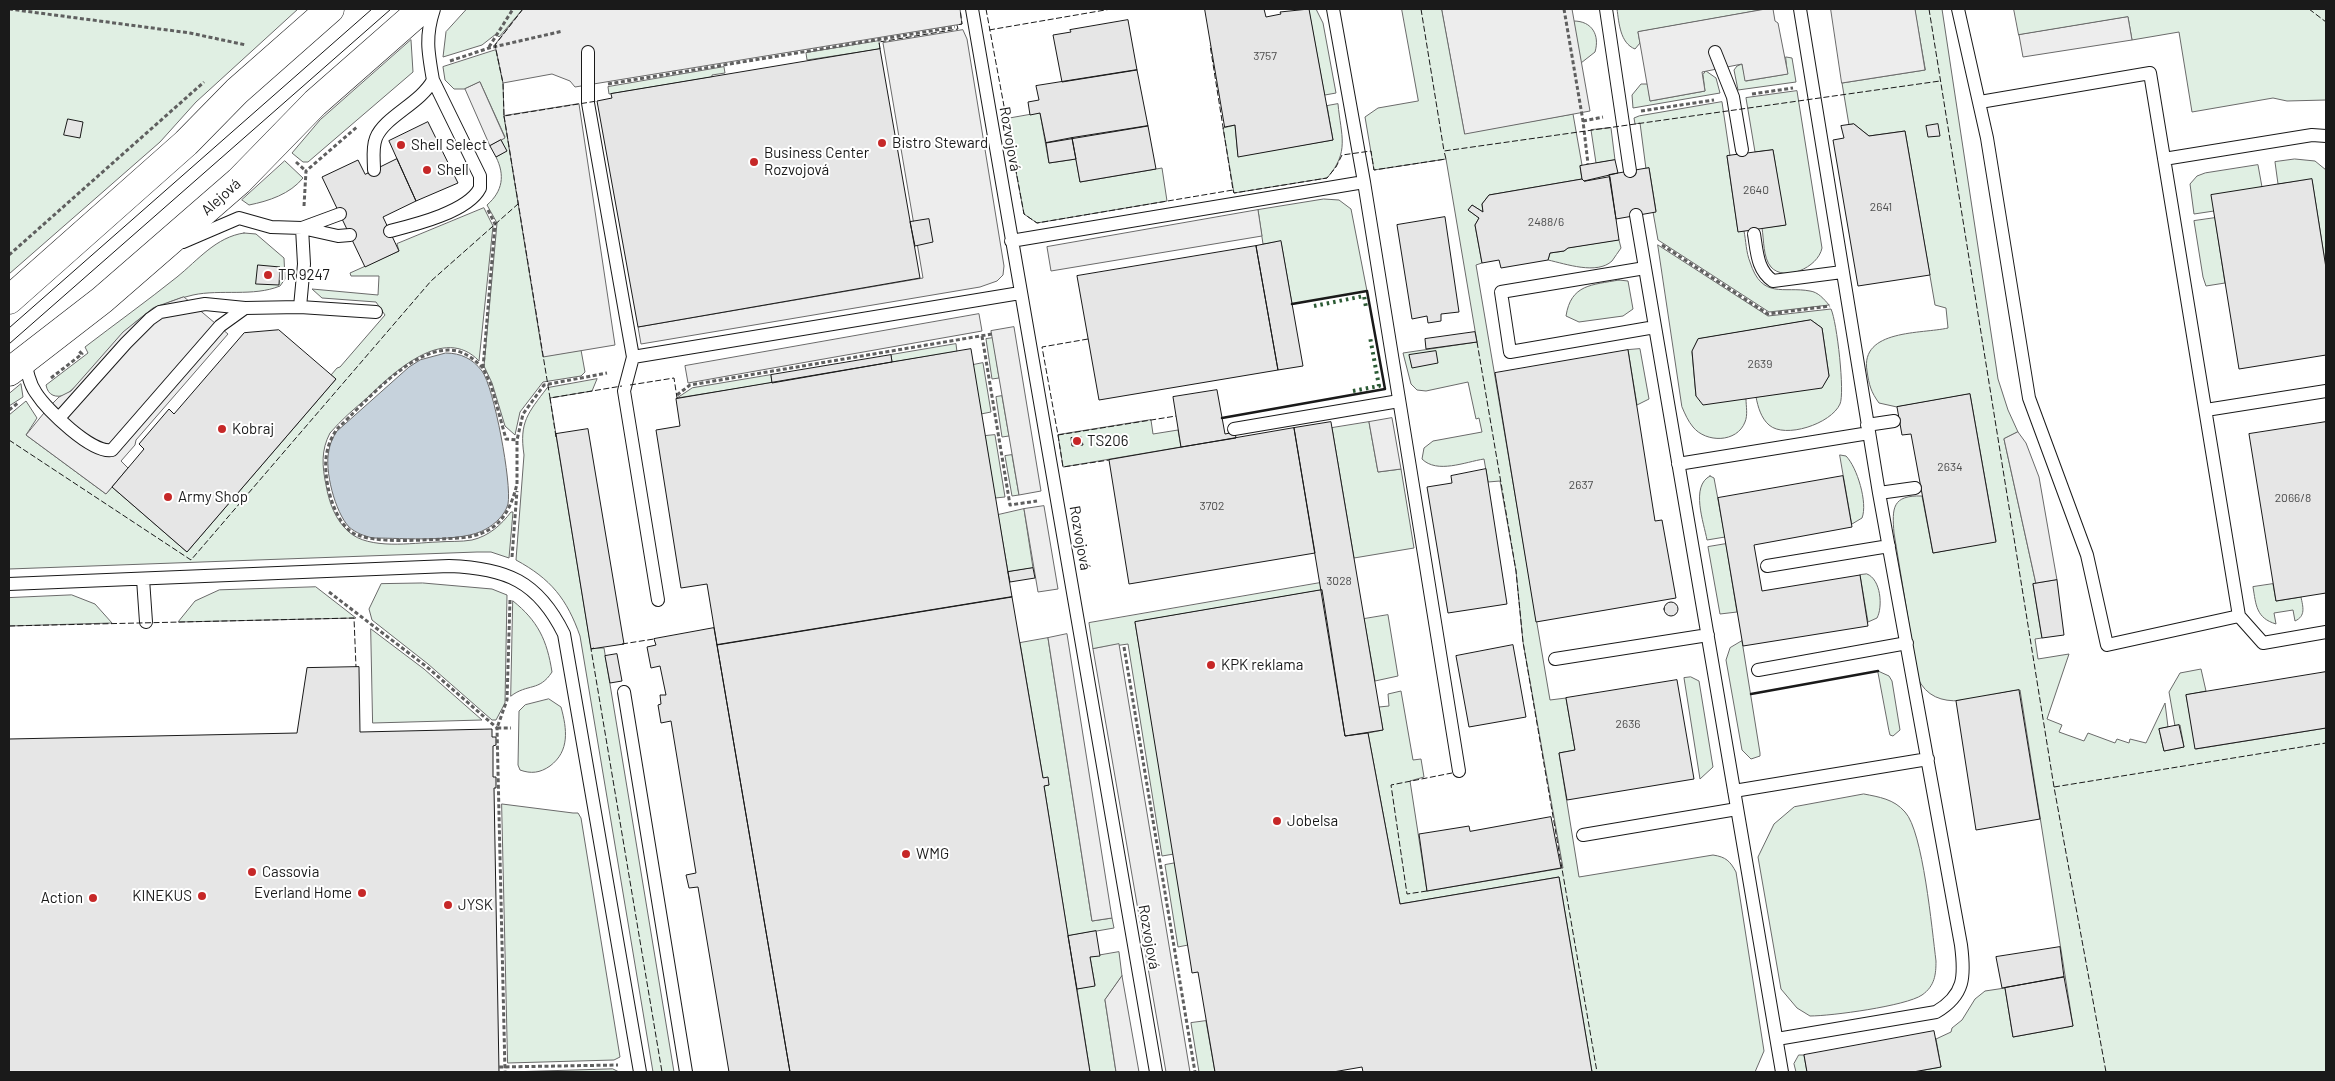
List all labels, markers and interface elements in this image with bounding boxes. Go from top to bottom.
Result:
house number: 3757 [1253,49,1277,63]
street label: Rozvojová [995,105,1025,173]
place label: Bistro Steward [892,134,988,152]
place label: Shell Select [411,136,487,154]
marker: Bistro Steward [876,137,888,149]
marker: Shell Select [395,139,407,151]
place label: Business Center Rozvojová [764,144,869,179]
marker: Business Center Rozvojová [748,156,760,168]
place label: Shell [437,161,469,179]
marker: Shell [421,164,433,176]
street label: Alejová [198,175,244,219]
house number: 2640 [1743,183,1769,197]
house number: 2641 [1870,200,1892,214]
house number: 2488/6 [1528,215,1564,229]
place label: TR 9247 [278,266,329,284]
marker: TR 9247 [262,269,274,281]
house number: 2639 [1747,357,1773,371]
place label: Kobraj [232,420,274,438]
marker: Kobraj [216,423,228,435]
place label: TS206 [1087,432,1129,450]
marker: TS206 [1071,435,1083,447]
house number: 2634 [1937,460,1963,474]
house number: 2637 [1569,478,1593,492]
place label: Army Shop [178,488,248,506]
marker: Army Shop [162,491,174,503]
house number: 2066/8 [2275,491,2311,505]
house number: 3702 [1199,499,1225,513]
street label: Rozvojová [1065,504,1095,572]
house number: 3028 [1326,574,1352,588]
place label: KPK reklama [1221,656,1303,674]
marker: KPK reklama [1205,659,1217,671]
house number: 2636 [1616,717,1640,731]
place label: Jobelsa [1287,812,1338,830]
marker: Jobelsa [1271,815,1283,827]
place label: WMG [916,845,949,863]
marker: WMG [900,848,912,860]
place label: Cassovia [262,863,319,881]
marker: Cassovia [246,866,258,878]
place label: Everland Home [254,884,352,902]
place label: KINEKUS [132,887,192,905]
marker: Everland Home [356,887,368,899]
place label: Action [41,889,83,907]
marker: KINEKUS [196,890,208,902]
marker: Action [87,892,99,904]
place label: JYSK [458,896,493,914]
marker: JYSK [442,899,454,911]
street label: Rozvojová [1134,903,1164,971]

